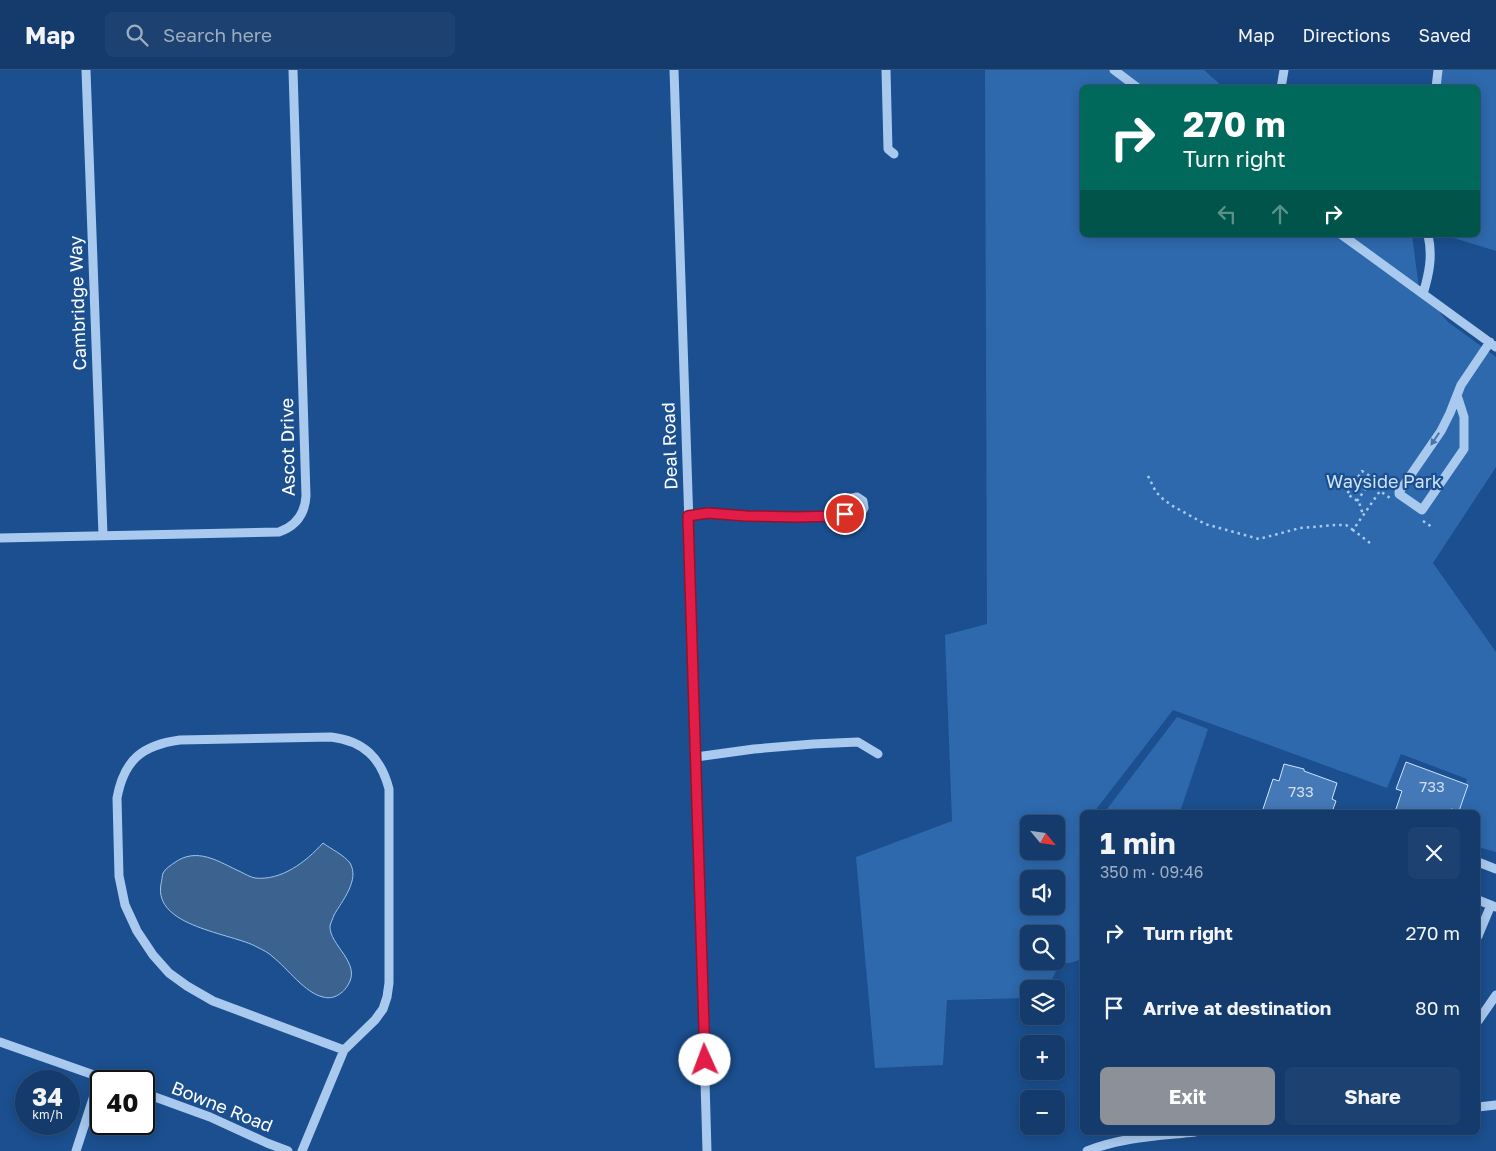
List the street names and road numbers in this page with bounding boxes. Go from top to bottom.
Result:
street label: Cambridge Way [64,235,90,371]
street label: Ascot Drive [275,398,299,496]
street label: Deal Road [656,402,682,490]
street label: Bowne Road [168,1076,276,1136]

